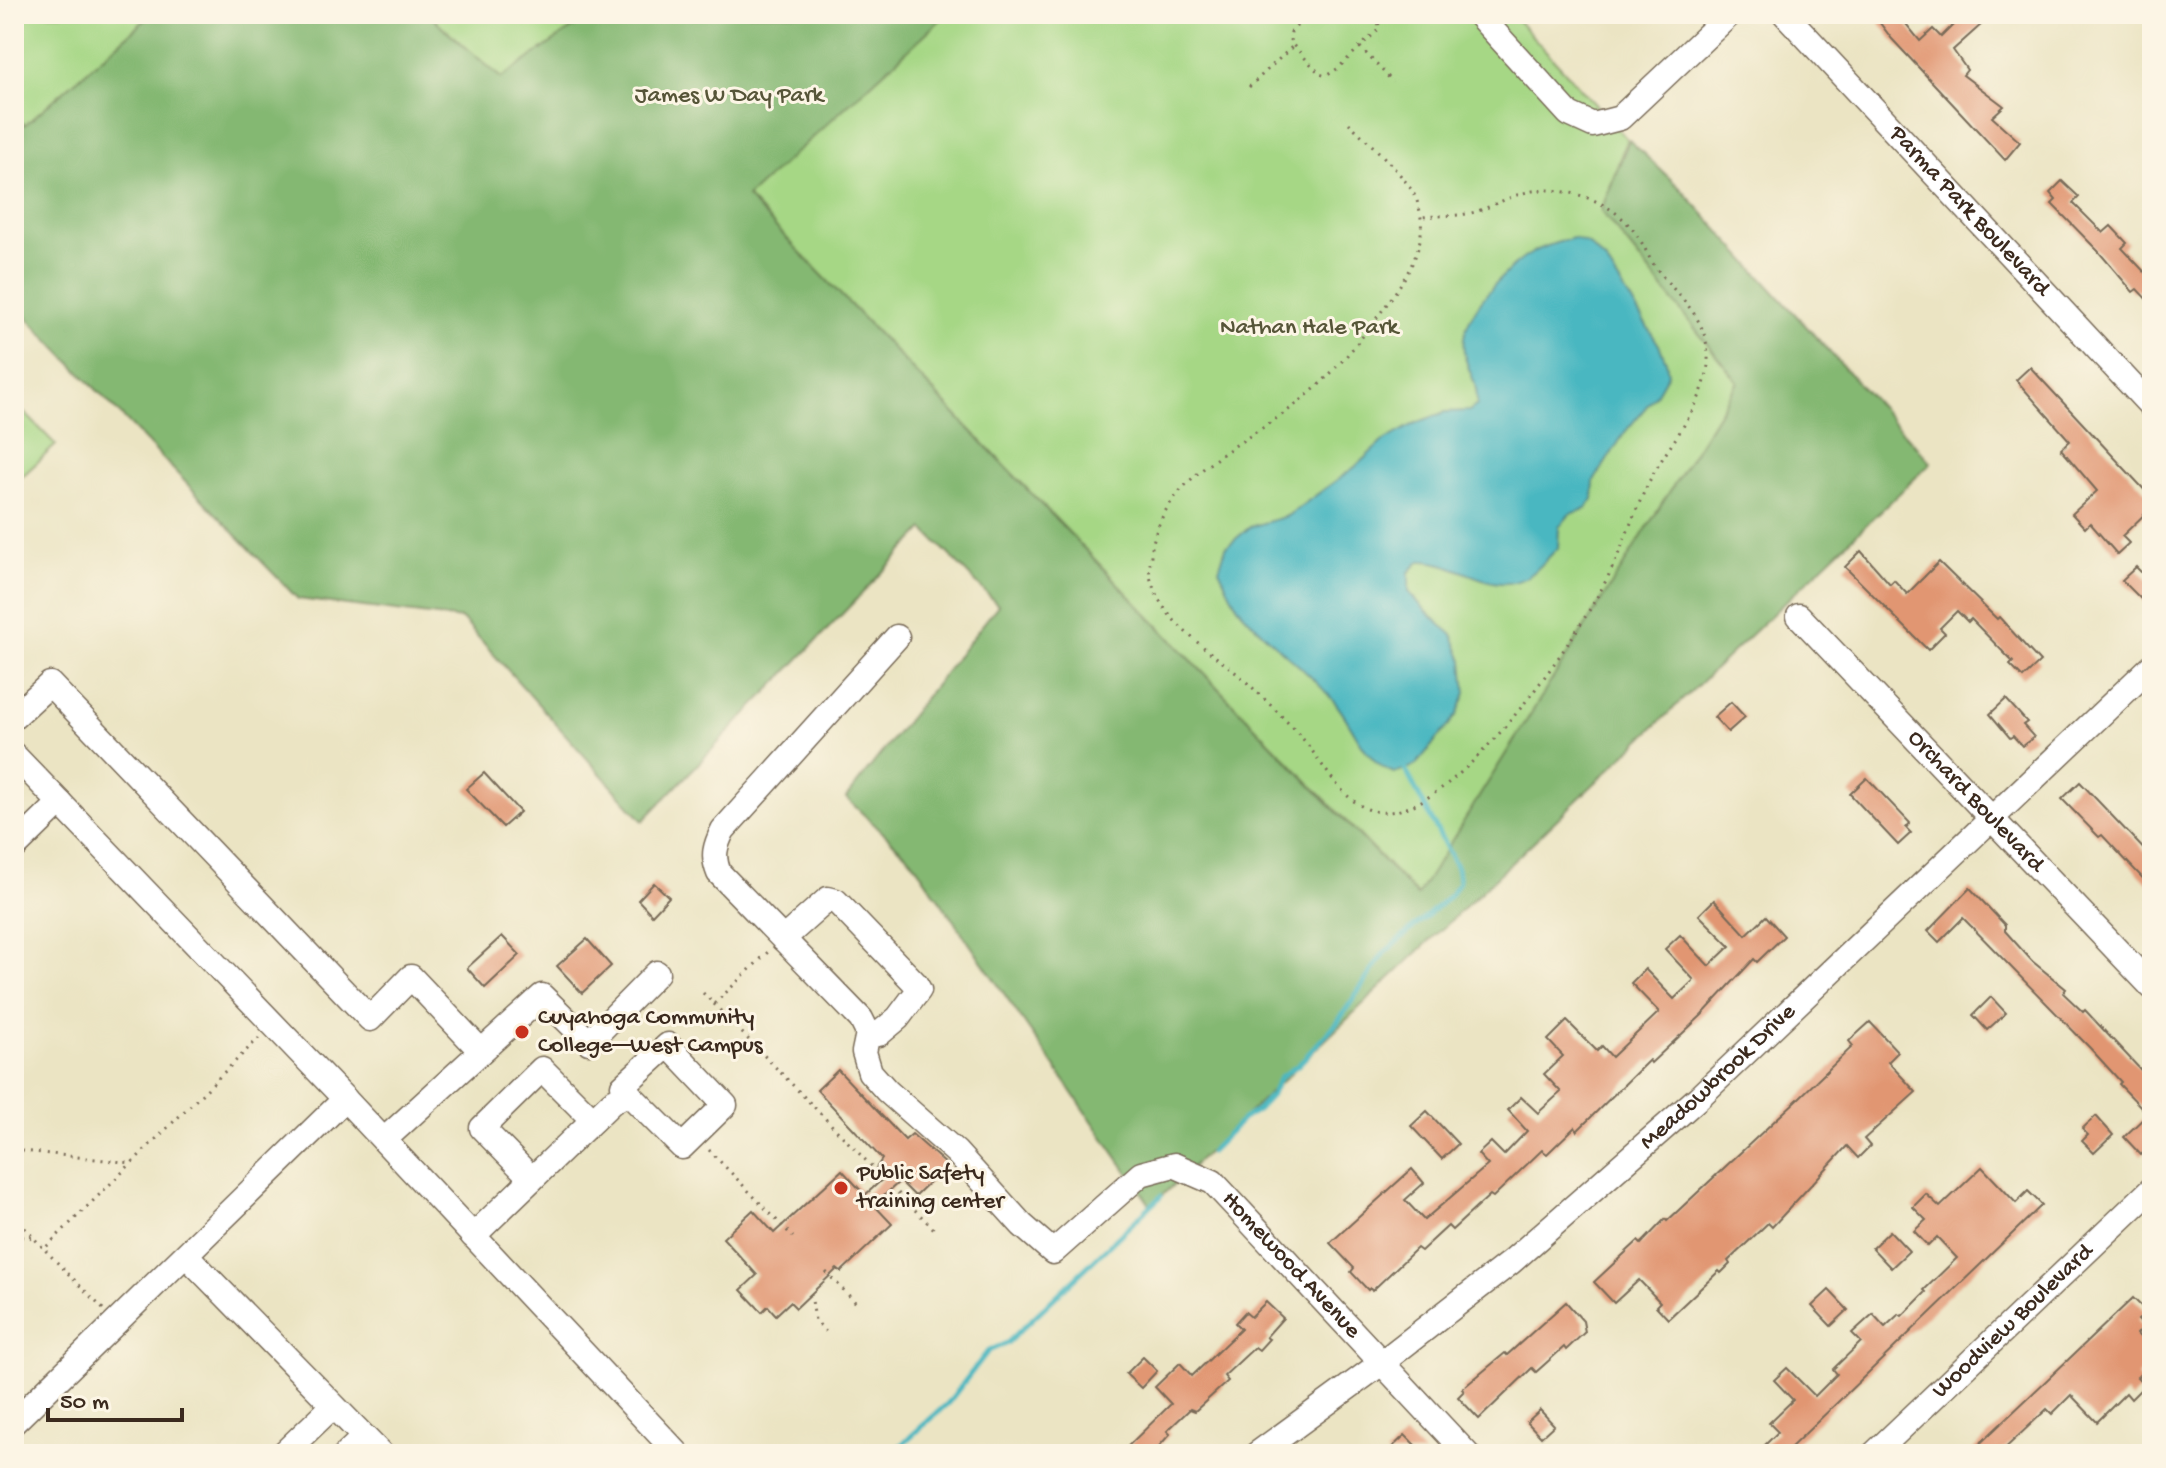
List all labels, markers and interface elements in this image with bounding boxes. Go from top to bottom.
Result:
park label: James W Day Park [635,82,825,111]
street label: Parma Park Boulevard [1882,119,2057,304]
park label: Nathan Hale Park [1220,314,1400,343]
street label: Orchard Boulevard [1901,724,2051,880]
street label: Meadowbrook Drive [1634,997,1803,1157]
place label: Cuyahoga Community College—West Campus [538,1004,764,1061]
marker: Cuyahoga Community College—West Campus [513,1023,531,1041]
place label: Public Safety training center [855,1160,1006,1217]
marker: Public Safety training center [832,1179,850,1197]
street label: Homewood Avenue [1215,1186,1367,1346]
street label: Woodview Boulevard [1926,1237,2101,1405]
scale bar [48,1372,182,1422]
text: 50 m [60,1389,109,1418]

